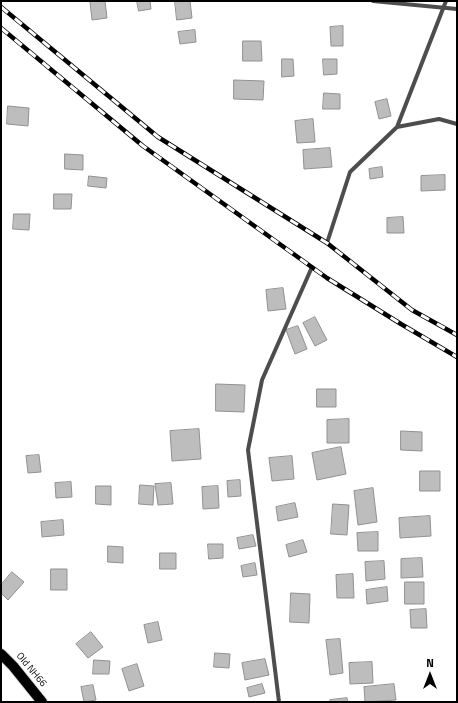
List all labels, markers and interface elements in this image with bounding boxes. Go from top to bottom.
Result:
street label: Old NH66 [13,650,49,690]
north arrow [410,655,450,695]
text: N [426,655,434,671]

